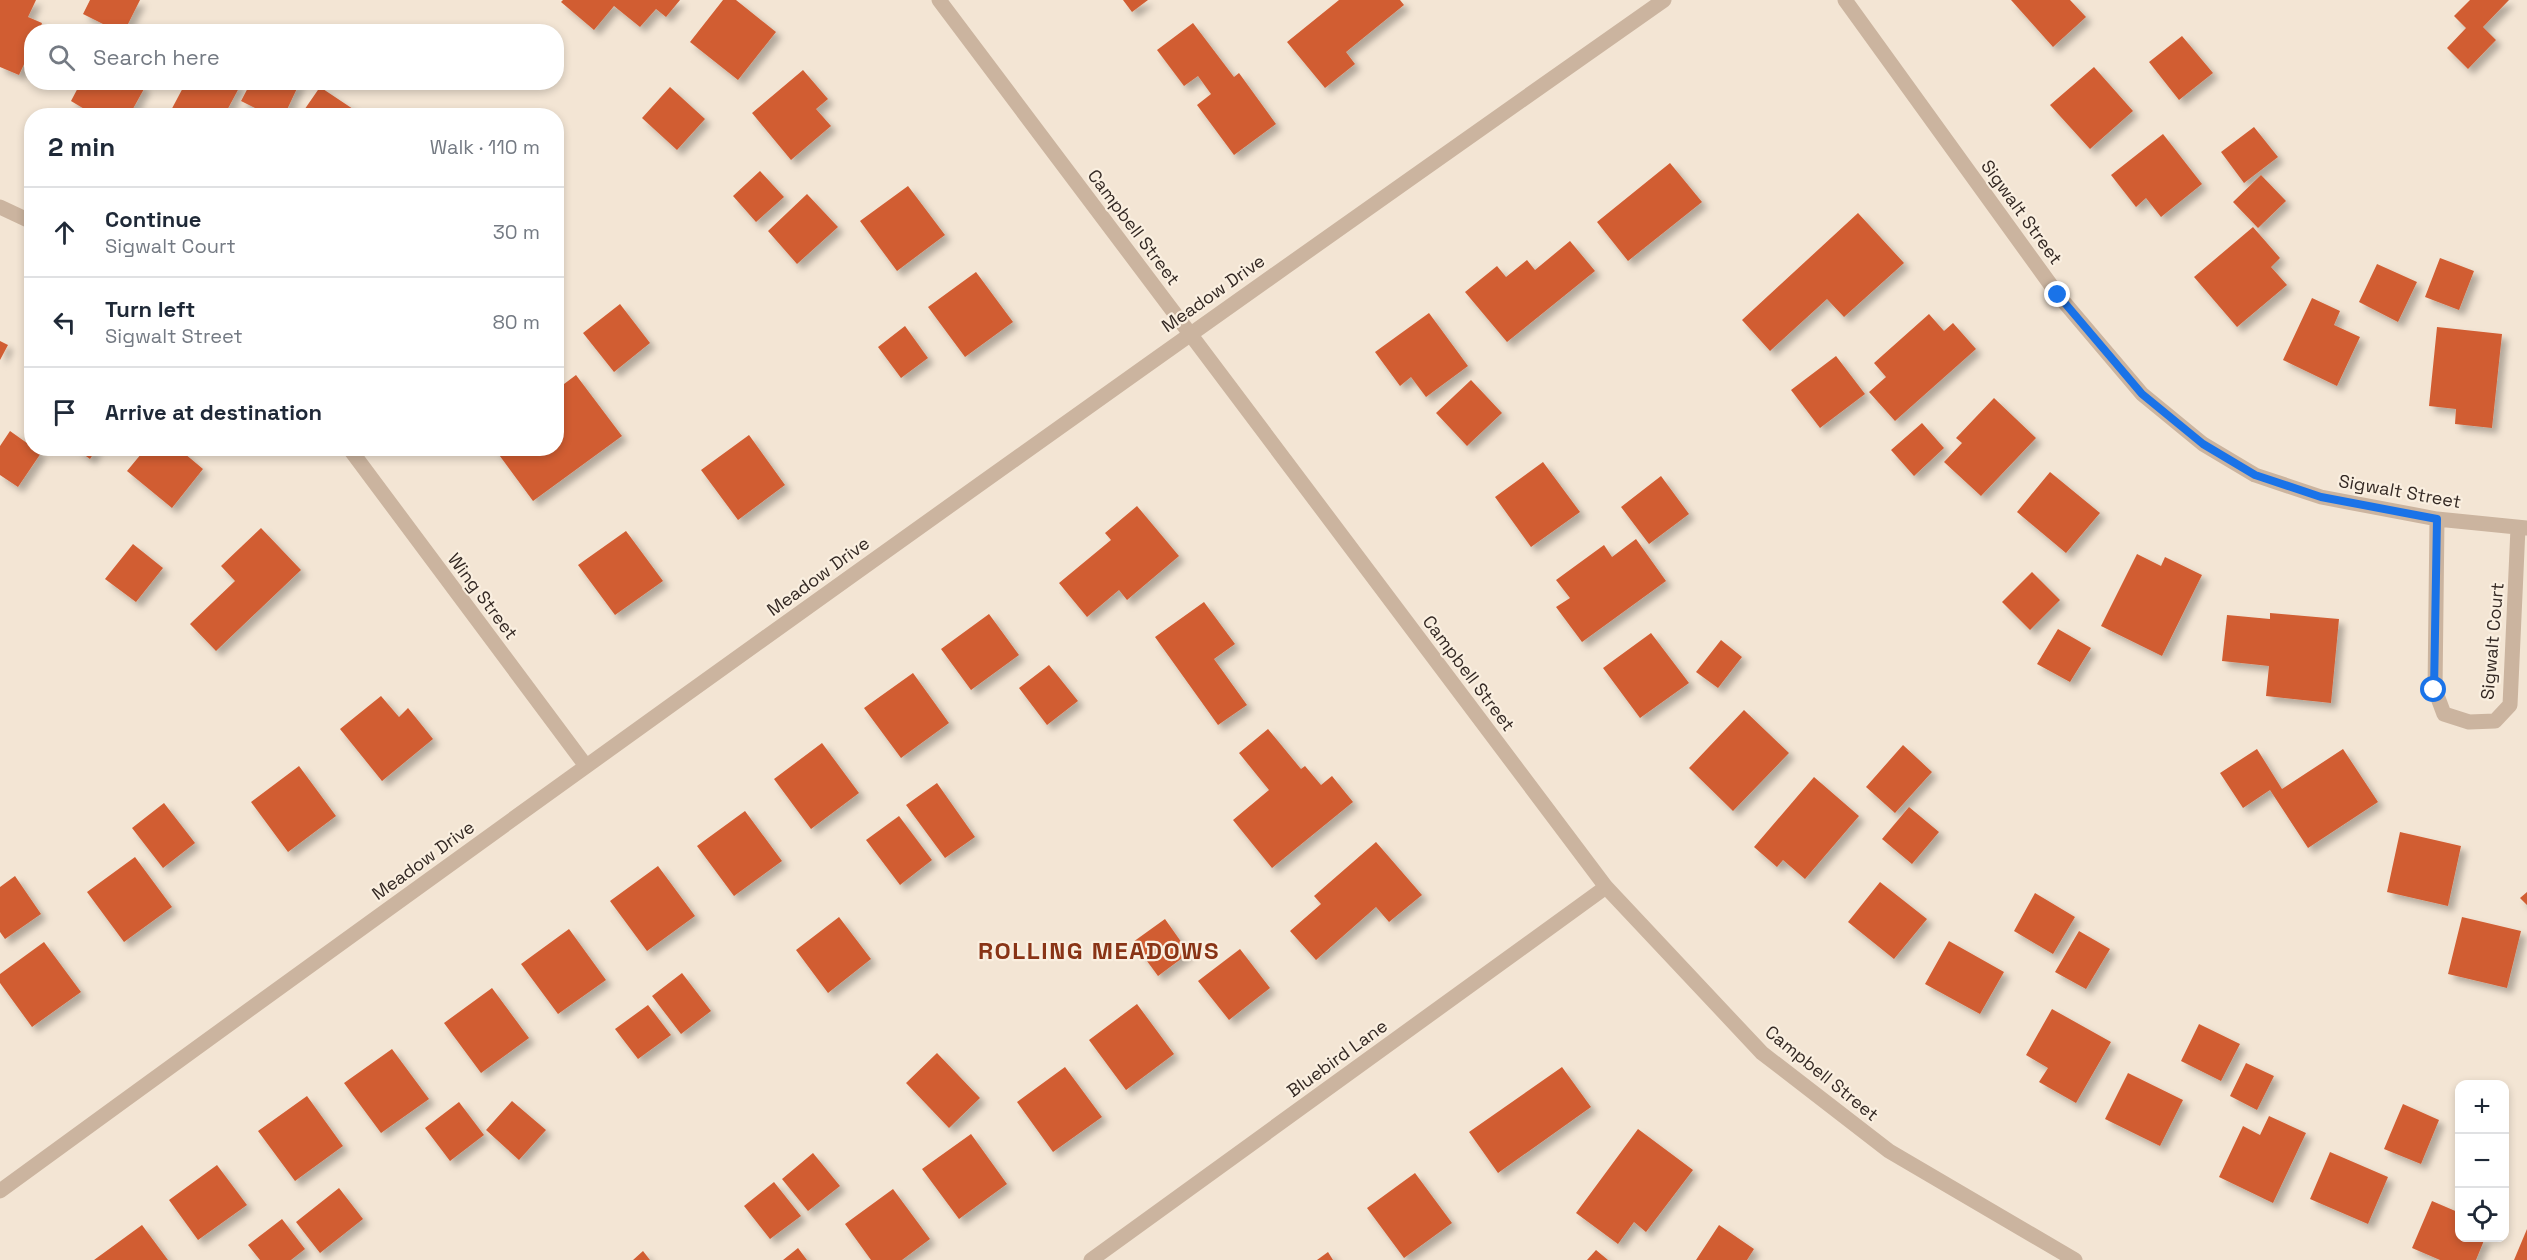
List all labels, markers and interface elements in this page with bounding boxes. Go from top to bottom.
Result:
search box [24,24,564,90]
icon: search [45,41,78,74]
text: Search here [93,43,220,71]
text: 2 min [48,130,115,164]
text: Walk · 110 m [430,134,540,160]
street label: Sigwalt Street [1976,155,2068,269]
street label: Campbell Street [1083,164,1185,290]
text: Continue [105,205,201,233]
icon: ahead [48,216,81,249]
text: 30 m [493,219,540,245]
text: Sigwalt Court [105,233,236,259]
street label: Meadow Drive [1157,249,1269,337]
route end [2044,281,2070,307]
text: Turn left [105,295,195,323]
icon: left [48,306,81,339]
text: 80 m [492,309,540,335]
text: Sigwalt Street [105,323,243,349]
icon: arrive [48,396,81,429]
text: Arrive at destination [105,398,322,426]
street label: Sigwalt Street [2337,469,2463,513]
street label: Meadow Drive [762,531,874,621]
street label: Wing Street [443,548,523,644]
street label: Sigwalt Court [2475,581,2509,701]
street label: Campbell Street [1418,610,1520,736]
route start [2420,676,2446,702]
street label: Meadow Drive [367,815,479,905]
district label: ROLLING MEADOWS [978,935,1220,966]
street label: Bluebird Lane [1282,1014,1392,1102]
street label: Campbell Street [1760,1020,1884,1126]
map controls [2455,1080,2509,1242]
button: + [2455,1080,2509,1134]
button: − [2455,1134,2509,1188]
button: locate [2455,1188,2509,1242]

